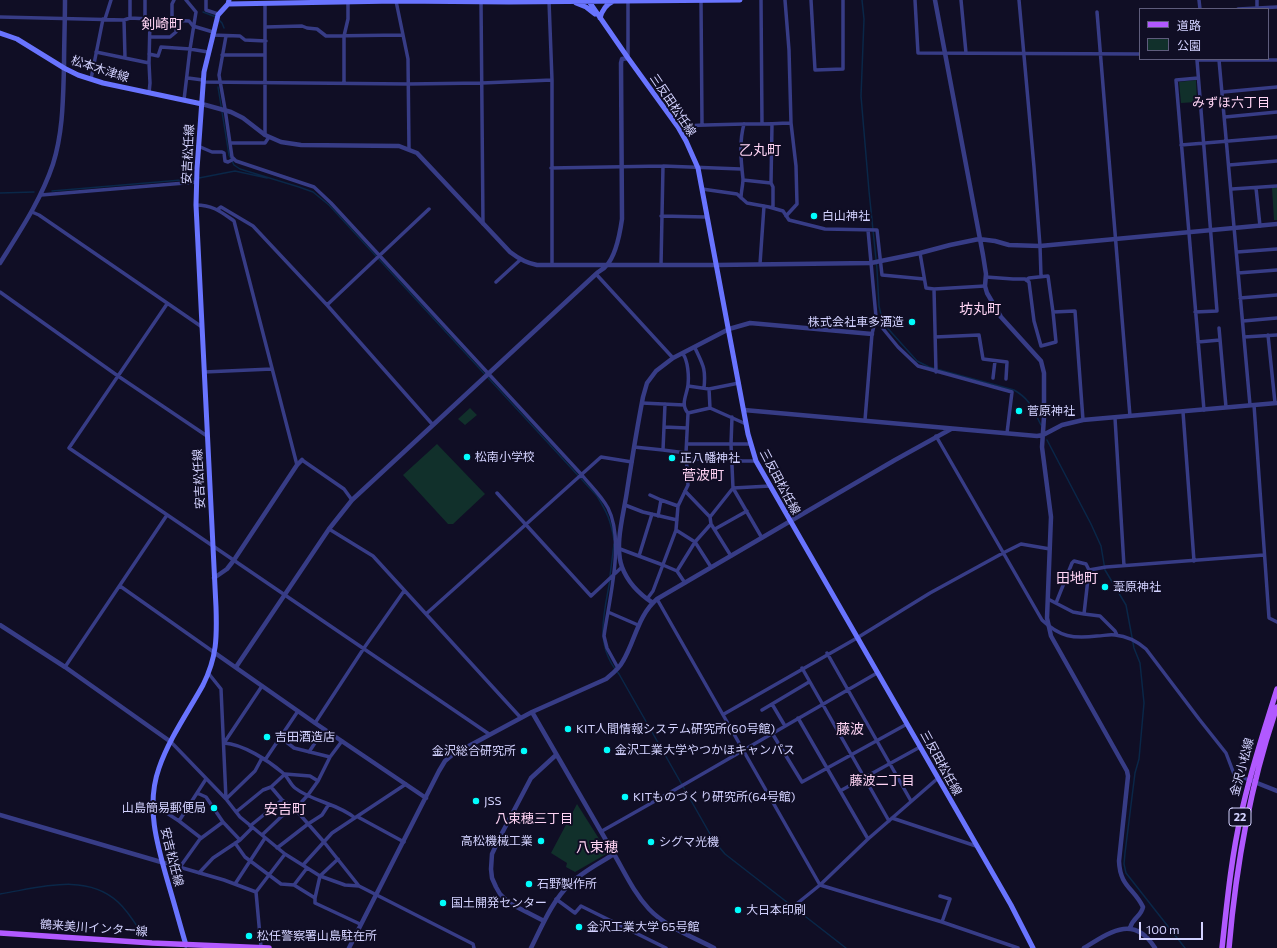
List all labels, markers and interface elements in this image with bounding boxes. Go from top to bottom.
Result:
legend [1139,8,1269,60]
district label: 剣崎町 [141,16,183,32]
text: 道路 [1177,18,1201,32]
text: 公園 [1177,38,1201,52]
street label: 松本木津線 [69,53,131,85]
street label: 三反田松任線 [647,71,699,139]
district label: みずほ六丁目 [1192,95,1270,111]
street label: 安吉松任線 [179,124,197,184]
district label: 乙丸町 [739,142,781,158]
place label: 白山神社 [822,209,870,223]
marker: 白山神社 [809,211,819,221]
district label: 坊丸町 [959,301,1001,317]
place label: 株式会社車多酒造 [808,315,904,329]
marker: 株式会社車多酒造 [907,317,917,327]
place label: 菅原神社 [1027,404,1075,418]
marker: 菅原神社 [1014,406,1024,416]
street label: 三反田松任線 [757,447,803,517]
street label: 安吉松任線 [190,449,208,509]
place label: 松南小学校 [475,450,535,464]
place label: 正八幡神社 [680,451,740,465]
marker: 松南小学校 [462,452,472,462]
marker: 正八幡神社 [667,453,677,463]
district label: 菅波町 [682,467,724,483]
district label: 田地町 [1056,570,1098,586]
place label: 葦原神社 [1113,580,1161,594]
marker: 葦原神社 [1100,582,1110,592]
district label: 藤波 [836,721,864,737]
place label: KIT人間情報システム研究所(60号館) [576,722,775,736]
marker: KIT人間情報システム研究所(60号館) [563,724,573,734]
street label: 三反田松任線 [917,728,965,798]
place label: 吉田酒造店 [275,730,335,744]
marker: 吉田酒造店 [262,732,272,742]
street label: 金沢小松線 [1227,736,1257,798]
place label: 金沢工業大学やつかほキャンパス [615,743,795,757]
place label: 金沢総合研究所 [432,744,516,758]
marker: 金沢工業大学やつかほキャンパス [602,745,612,755]
marker: 金沢総合研究所 [519,746,529,756]
district label: 藤波二丁目 [850,773,914,789]
place label: KITものづくり研究所(64号館) [633,790,795,804]
marker: KITものづくり研究所(64号館) [620,792,630,802]
place label: JSS [484,794,502,808]
marker: JSS [471,796,481,806]
place label: 山島簡易郵便局 [122,801,206,815]
district label: 安吉町 [264,801,306,817]
marker: 山島簡易郵便局 [209,803,219,813]
road number: 22 [1229,808,1251,826]
district label: 八束穂三丁目 [495,811,573,827]
street label: 安吉松任線 [158,826,186,888]
place label: 高松機械工業 [461,834,533,848]
place label: シグマ光機 [659,835,719,849]
marker: 高松機械工業 [536,836,546,846]
marker: シグマ光機 [646,837,656,847]
district label: 八束穂 [576,839,618,855]
place label: 石野製作所 [537,877,597,891]
marker: 石野製作所 [524,879,534,889]
place label: 国土開発センター [451,896,547,910]
marker: 国土開発センター [438,898,448,908]
place label: 大日本印刷 [746,903,806,917]
marker: 大日本印刷 [733,905,743,915]
scale bar [1141,914,1205,940]
street label: 鶴来美川インター線 [40,917,148,939]
place label: 金沢工業大学 65号館 [587,920,699,934]
marker: 金沢工業大学 65号館 [574,922,584,932]
text: 100 m [1146,922,1180,936]
place label: 松任警察署山島駐在所 [257,929,377,943]
marker: 松任警察署山島駐在所 [244,931,254,941]

